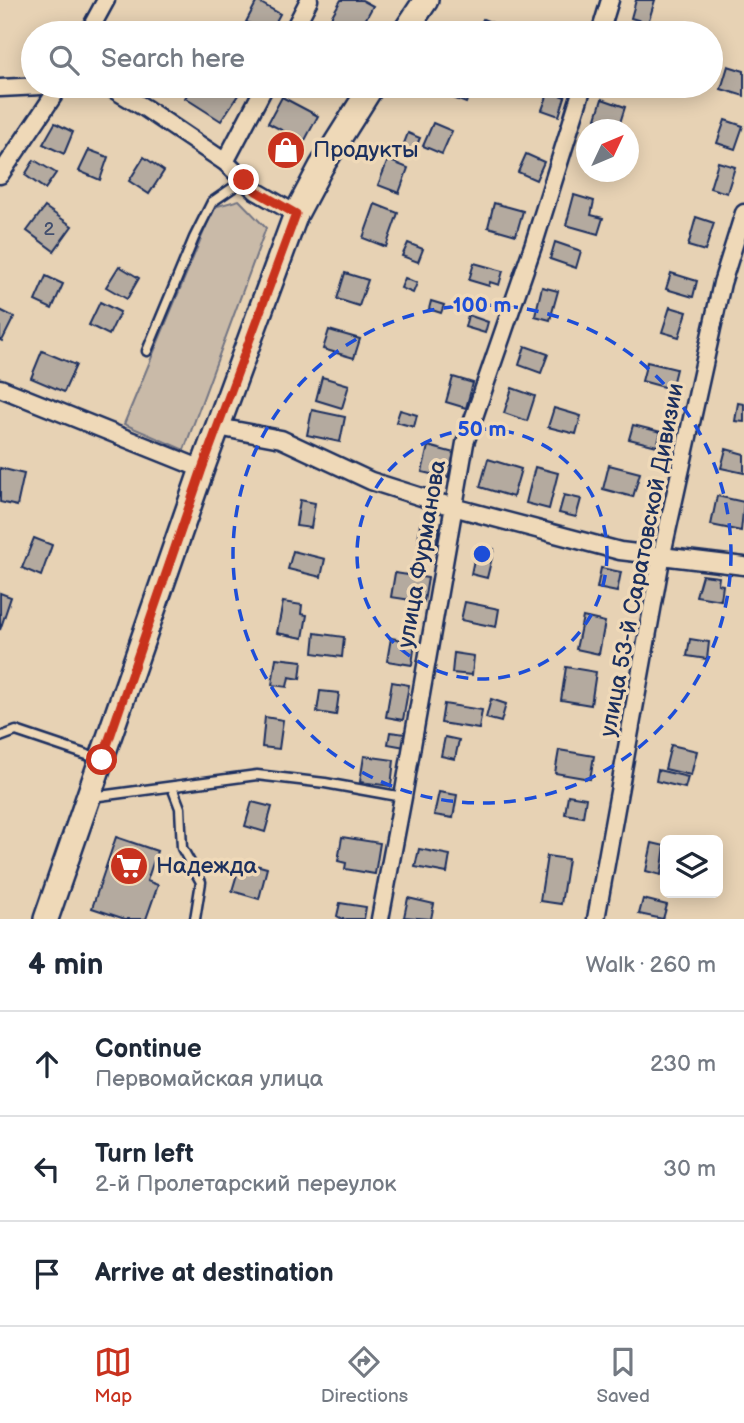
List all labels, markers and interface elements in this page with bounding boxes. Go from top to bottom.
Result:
search box [21,21,723,98]
icon: search [45,41,83,79]
text: Search here [101,44,245,75]
north arrow [576,119,639,182]
shop icon: Продукты [265,129,307,171]
place label: Продукты [313,136,419,164]
route end [228,164,259,195]
house number: 2 [43,218,55,241]
text: 100 m [453,293,511,318]
street label: улица 53-й Саратовской Дивизии [594,381,690,739]
text: 50 m [458,417,506,442]
street label: улица Фурманова [392,457,452,650]
centre of rings [470,542,494,566]
route start [86,744,117,775]
map controls [660,835,723,898]
button: layers [660,835,723,898]
supermarket icon: Надежда [108,845,150,887]
place label: Надежда [156,852,257,880]
text: 4 min [28,947,103,983]
text: Walk · 260 m [586,951,716,979]
text: Continue [95,1034,202,1065]
icon: ahead [28,1045,66,1083]
text: 230 m [650,1050,716,1078]
text: Первомайская улица [95,1065,323,1093]
text: Turn left [95,1139,194,1170]
icon: left [28,1150,66,1188]
text: 30 m [663,1155,716,1183]
text: 2-й Пролетарский переулок [95,1170,397,1198]
icon: arrive [28,1255,66,1293]
text: Arrive at destination [95,1258,334,1289]
tab: Map [94,1343,132,1408]
tab: Directions [321,1343,408,1408]
tab: Saved [596,1343,650,1408]

